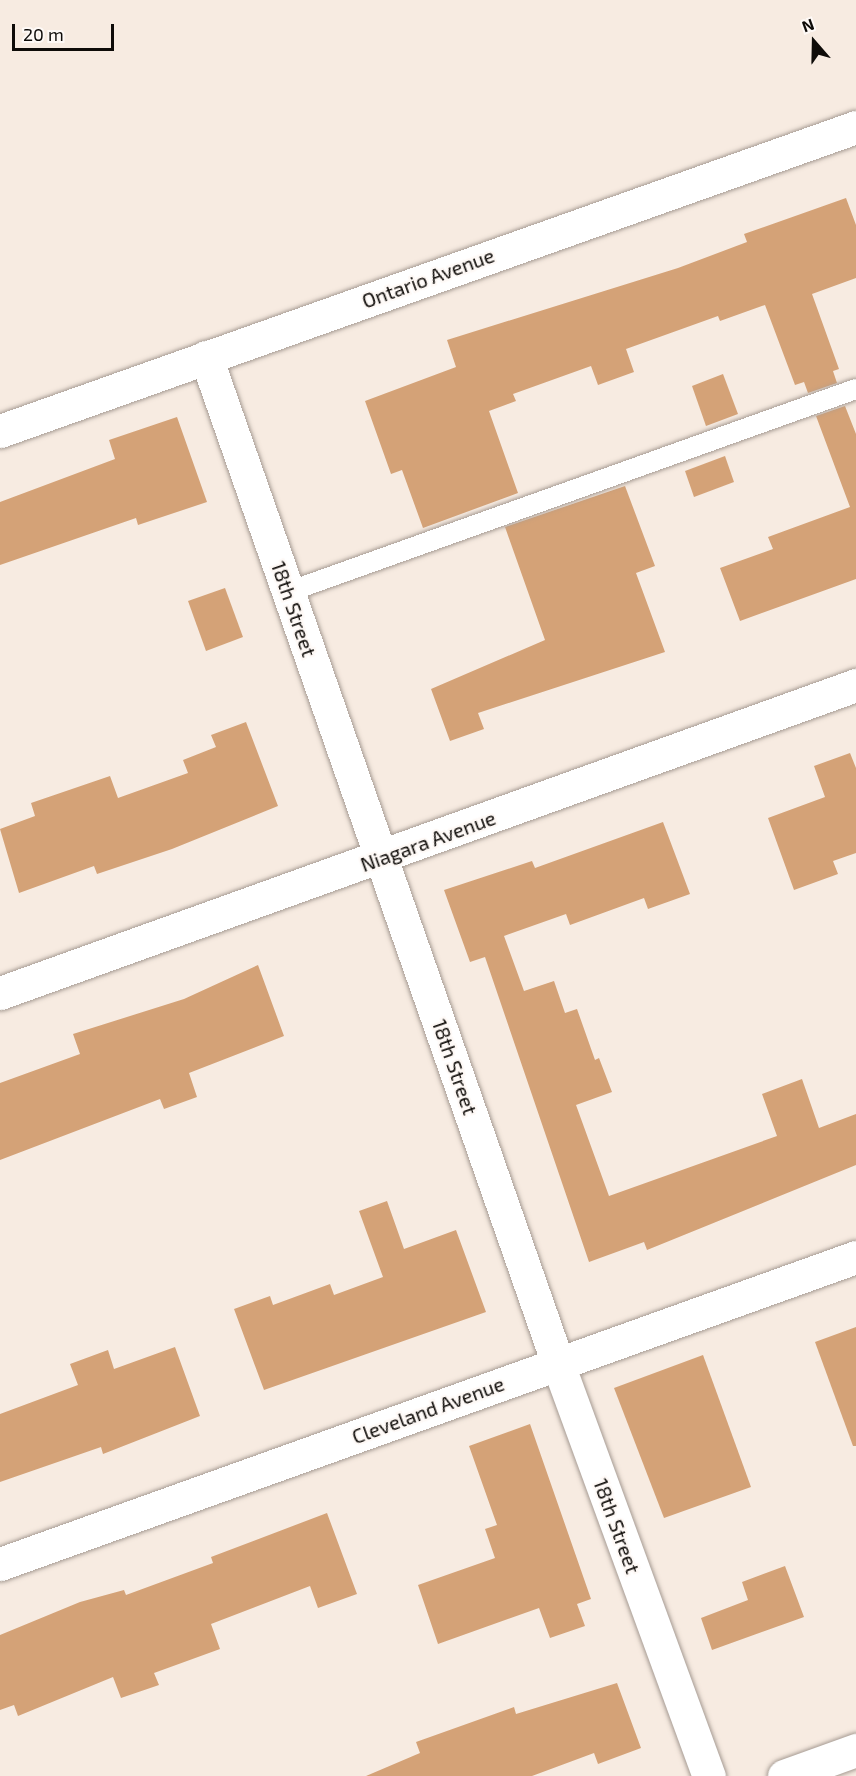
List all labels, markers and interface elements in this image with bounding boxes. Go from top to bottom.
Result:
scale bar [15,12,117,50]
north arrow [784,12,844,72]
text: N [799,14,816,36]
text: 20 m [23,23,64,45]
street label: Ontario Avenue [358,243,498,313]
street label: 18th Street [266,558,322,660]
street label: Niagara Avenue [357,805,499,877]
street label: 18th Street [427,1016,483,1118]
street label: Cleveland Avenue [348,1371,508,1449]
street label: 18th Street [589,1475,645,1577]

